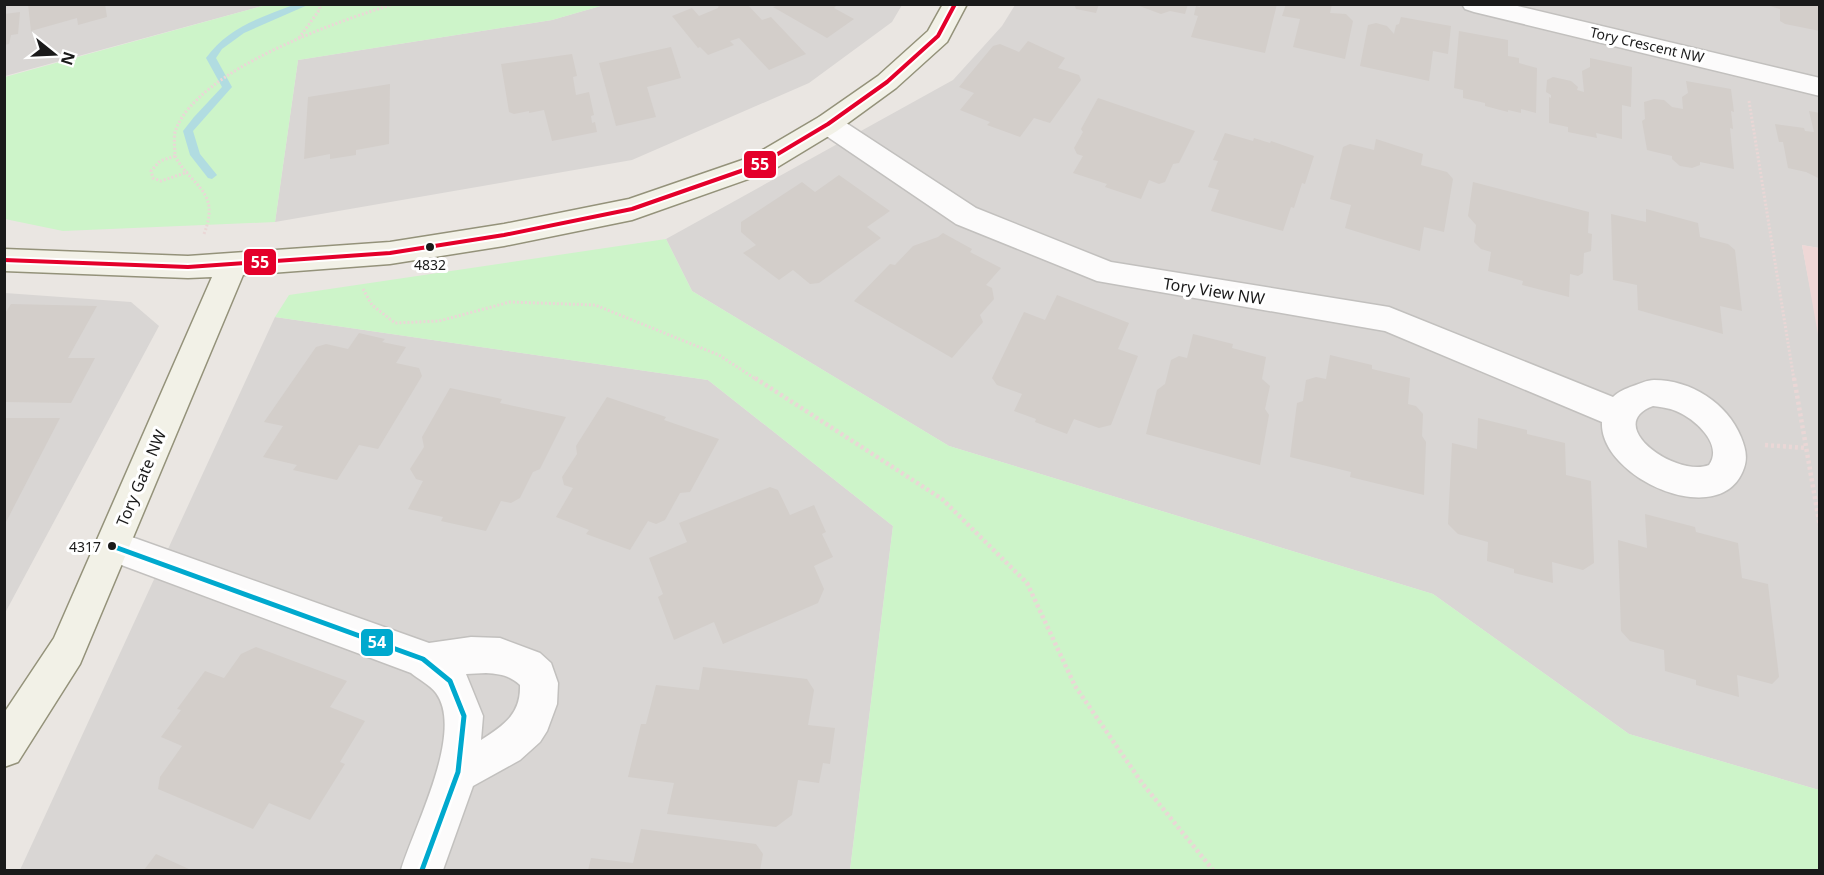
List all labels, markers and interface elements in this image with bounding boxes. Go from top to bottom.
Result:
street label: Tory Crescent NW [1588,22,1706,67]
north arrow [24,24,84,84]
text: N [56,49,81,68]
line badge: 55 [743,150,777,179]
text: 55 [751,153,769,175]
marker: 4832 [424,241,436,253]
line badge: 55 [243,248,277,276]
text: 55 [251,251,269,273]
place label: 4832 [414,255,446,274]
street label: Tory View NW [1162,272,1267,310]
street label: Tory Gate NW [111,426,171,530]
place label: 4317 [69,537,101,556]
marker: 4317 [106,540,118,552]
line badge: 54 [360,628,394,657]
text: 54 [368,631,386,653]

